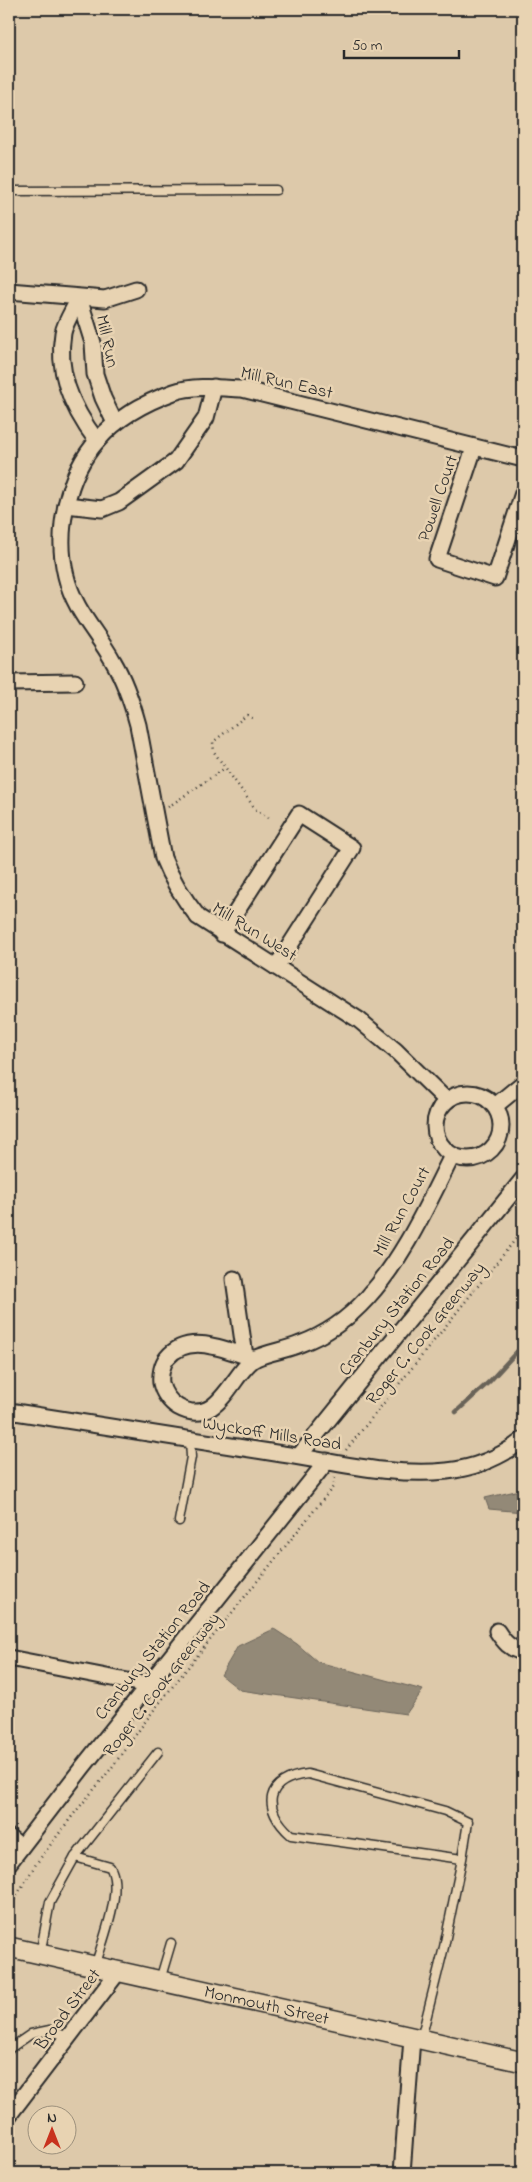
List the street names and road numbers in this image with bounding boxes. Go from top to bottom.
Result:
street label: Mill Run [88,312,124,371]
street label: Mill Run East [238,361,335,407]
street label: Powell Court [412,452,466,546]
street label: Mill Run West [207,896,301,969]
street label: Mill Run Court [367,1162,438,1262]
street label: Cranbury Station Road [333,1232,462,1382]
street label: Roger C. Cook Greenway [361,1257,493,1412]
street label: Wyckoff Mills Road [200,1411,343,1459]
street label: Cranbury Station Road [89,1576,218,1726]
street label: Roger C. Cook Greenway [98,1607,228,1764]
street label: Broad Street [29,1964,108,2057]
street label: Monmouth Street [201,1980,331,2033]

